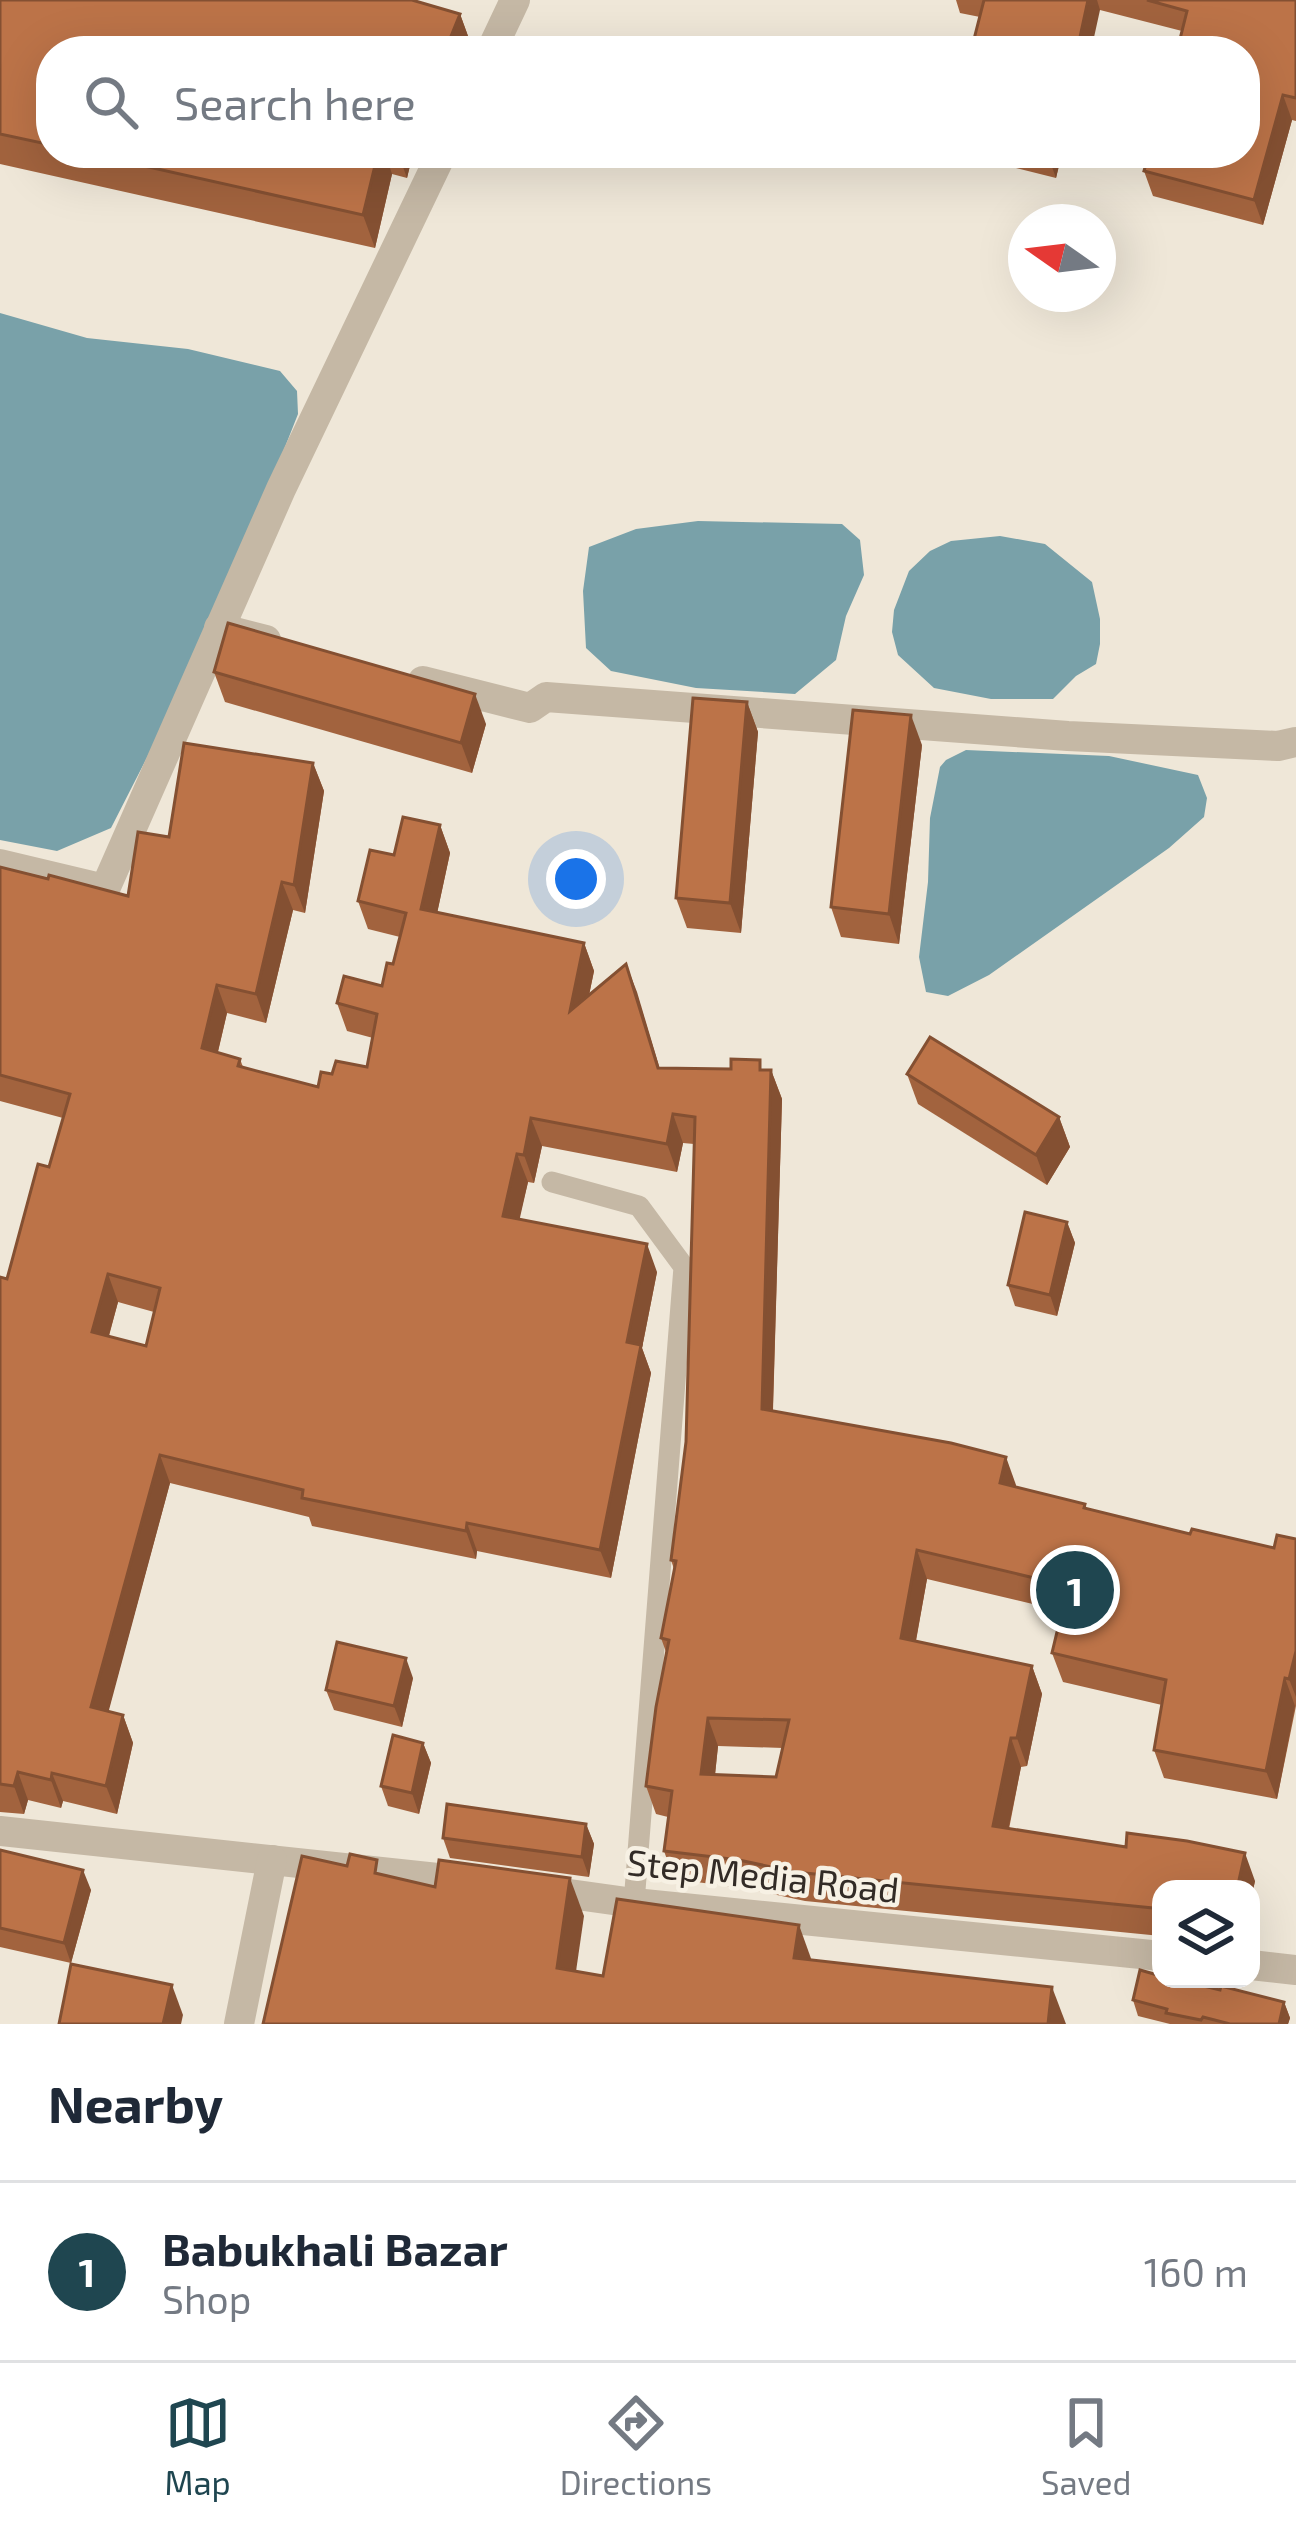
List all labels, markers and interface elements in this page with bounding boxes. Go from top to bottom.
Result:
search box [36,36,1260,168]
icon: search [78,69,144,135]
text: Search here [174,75,416,129]
north arrow [1008,204,1116,312]
your location [546,849,606,909]
pin: 1 [1036,1545,1114,1635]
street label: Step Media Road [625,1839,901,1910]
map controls [1152,1880,1260,1988]
button: layers [1152,1880,1260,1988]
text: Nearby [48,2072,223,2133]
text: Babukhali Bazar [162,2221,508,2275]
text: 1 [79,2248,95,2295]
text: 160 m [1144,2248,1248,2295]
text: Shop [162,2275,251,2322]
tab: Map [165,2390,231,2502]
tab: Directions [560,2390,712,2502]
tab: Saved [1041,2390,1131,2502]

